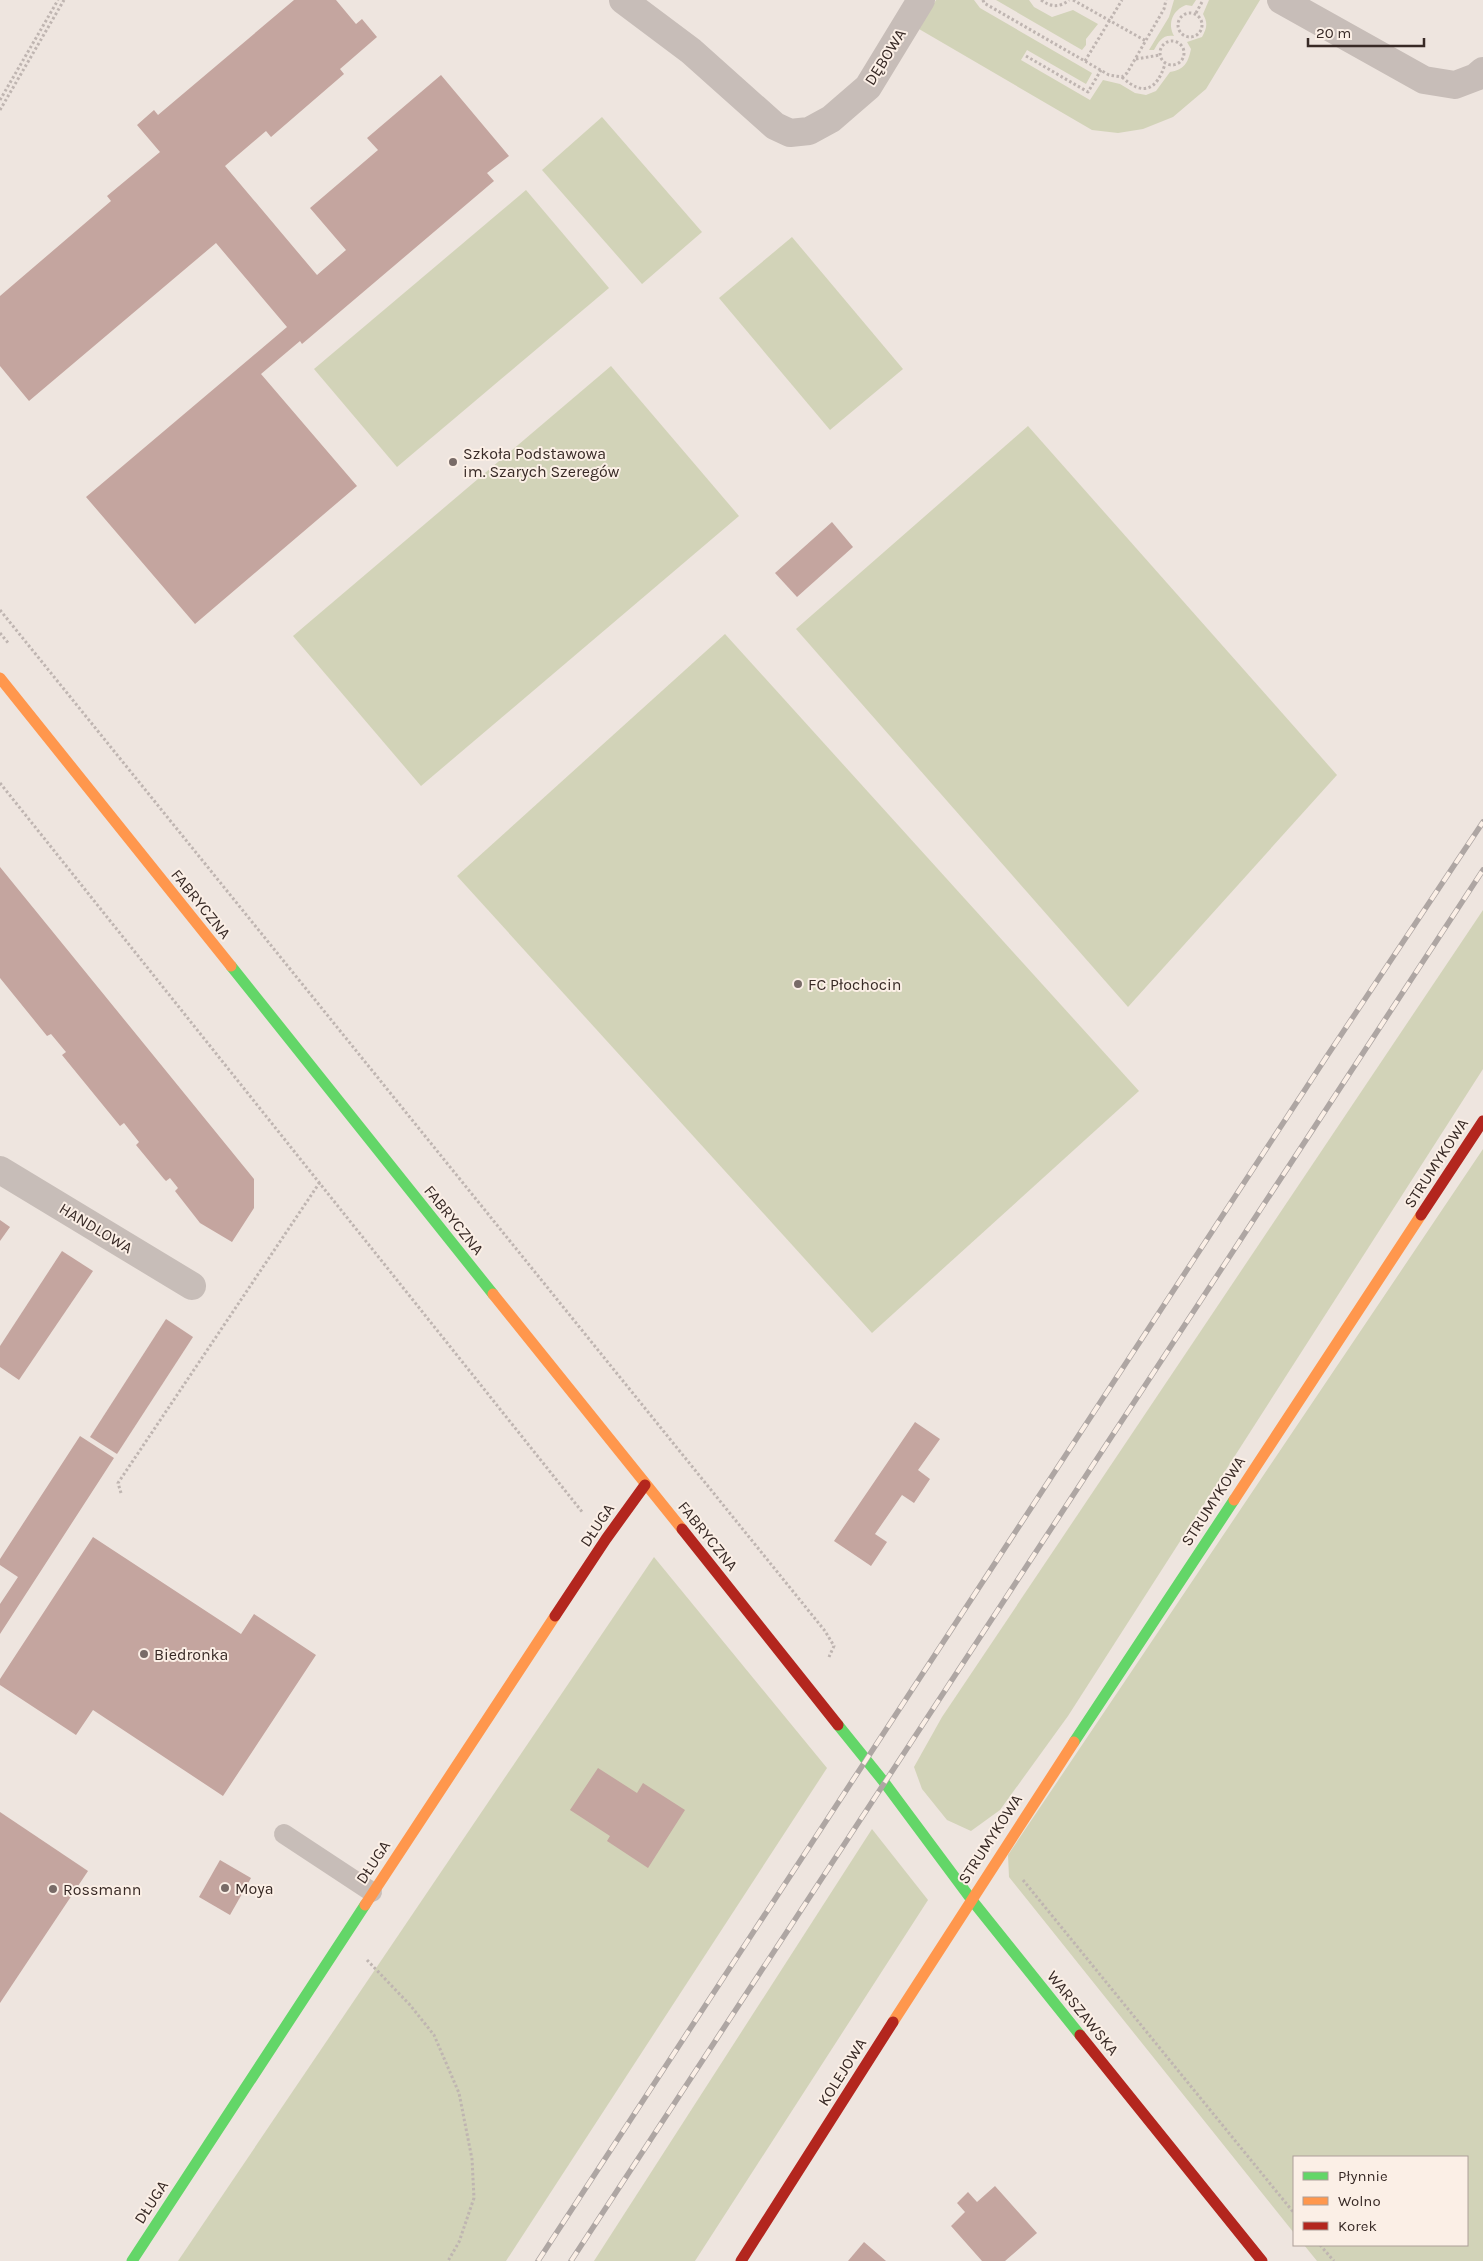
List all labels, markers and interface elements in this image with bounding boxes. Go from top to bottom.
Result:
scale bar [1308,15,1424,47]
text: 20 m [1316,24,1351,42]
street label: DĘBOWA [860,25,910,89]
place label: Szkoła Podstawowa im. Szarych Szeregów [463,444,620,481]
marker: Szkoła Podstawowa im. Szarych Szeregów [447,456,459,468]
street label: FABRYCZNA [167,865,235,943]
place label: FC Płochocin [808,975,901,994]
marker: FC Płochocin [792,978,804,990]
street label: STRUMYKOWA [1400,1115,1472,1211]
street label: FABRYCZNA [420,1181,488,1259]
street label: HANDLOWA [56,1199,136,1257]
street label: STRUMYKOWA [1177,1453,1249,1549]
street label: FABRYCZNA [674,1497,742,1575]
street label: DŁUGA [576,1500,618,1550]
place label: Biedronka [154,1645,228,1664]
marker: Biedronka [138,1648,150,1660]
street label: STRUMYKOWA [954,1791,1026,1887]
street label: DŁUGA [352,1837,394,1887]
place label: Moya [235,1879,274,1898]
place label: Rossmann [63,1880,141,1899]
marker: Moya [219,1882,231,1894]
marker: Rossmann [47,1883,59,1895]
street label: WARSZAWSKA [1043,1967,1123,2059]
street label: KOLEJOWA [814,2035,870,2109]
legend [1293,2156,1468,2246]
text: Płynnie [1338,2167,1388,2185]
street label: DŁUGA [130,2177,172,2227]
text: Wolno [1338,2192,1381,2210]
text: Korek [1338,2217,1377,2235]

